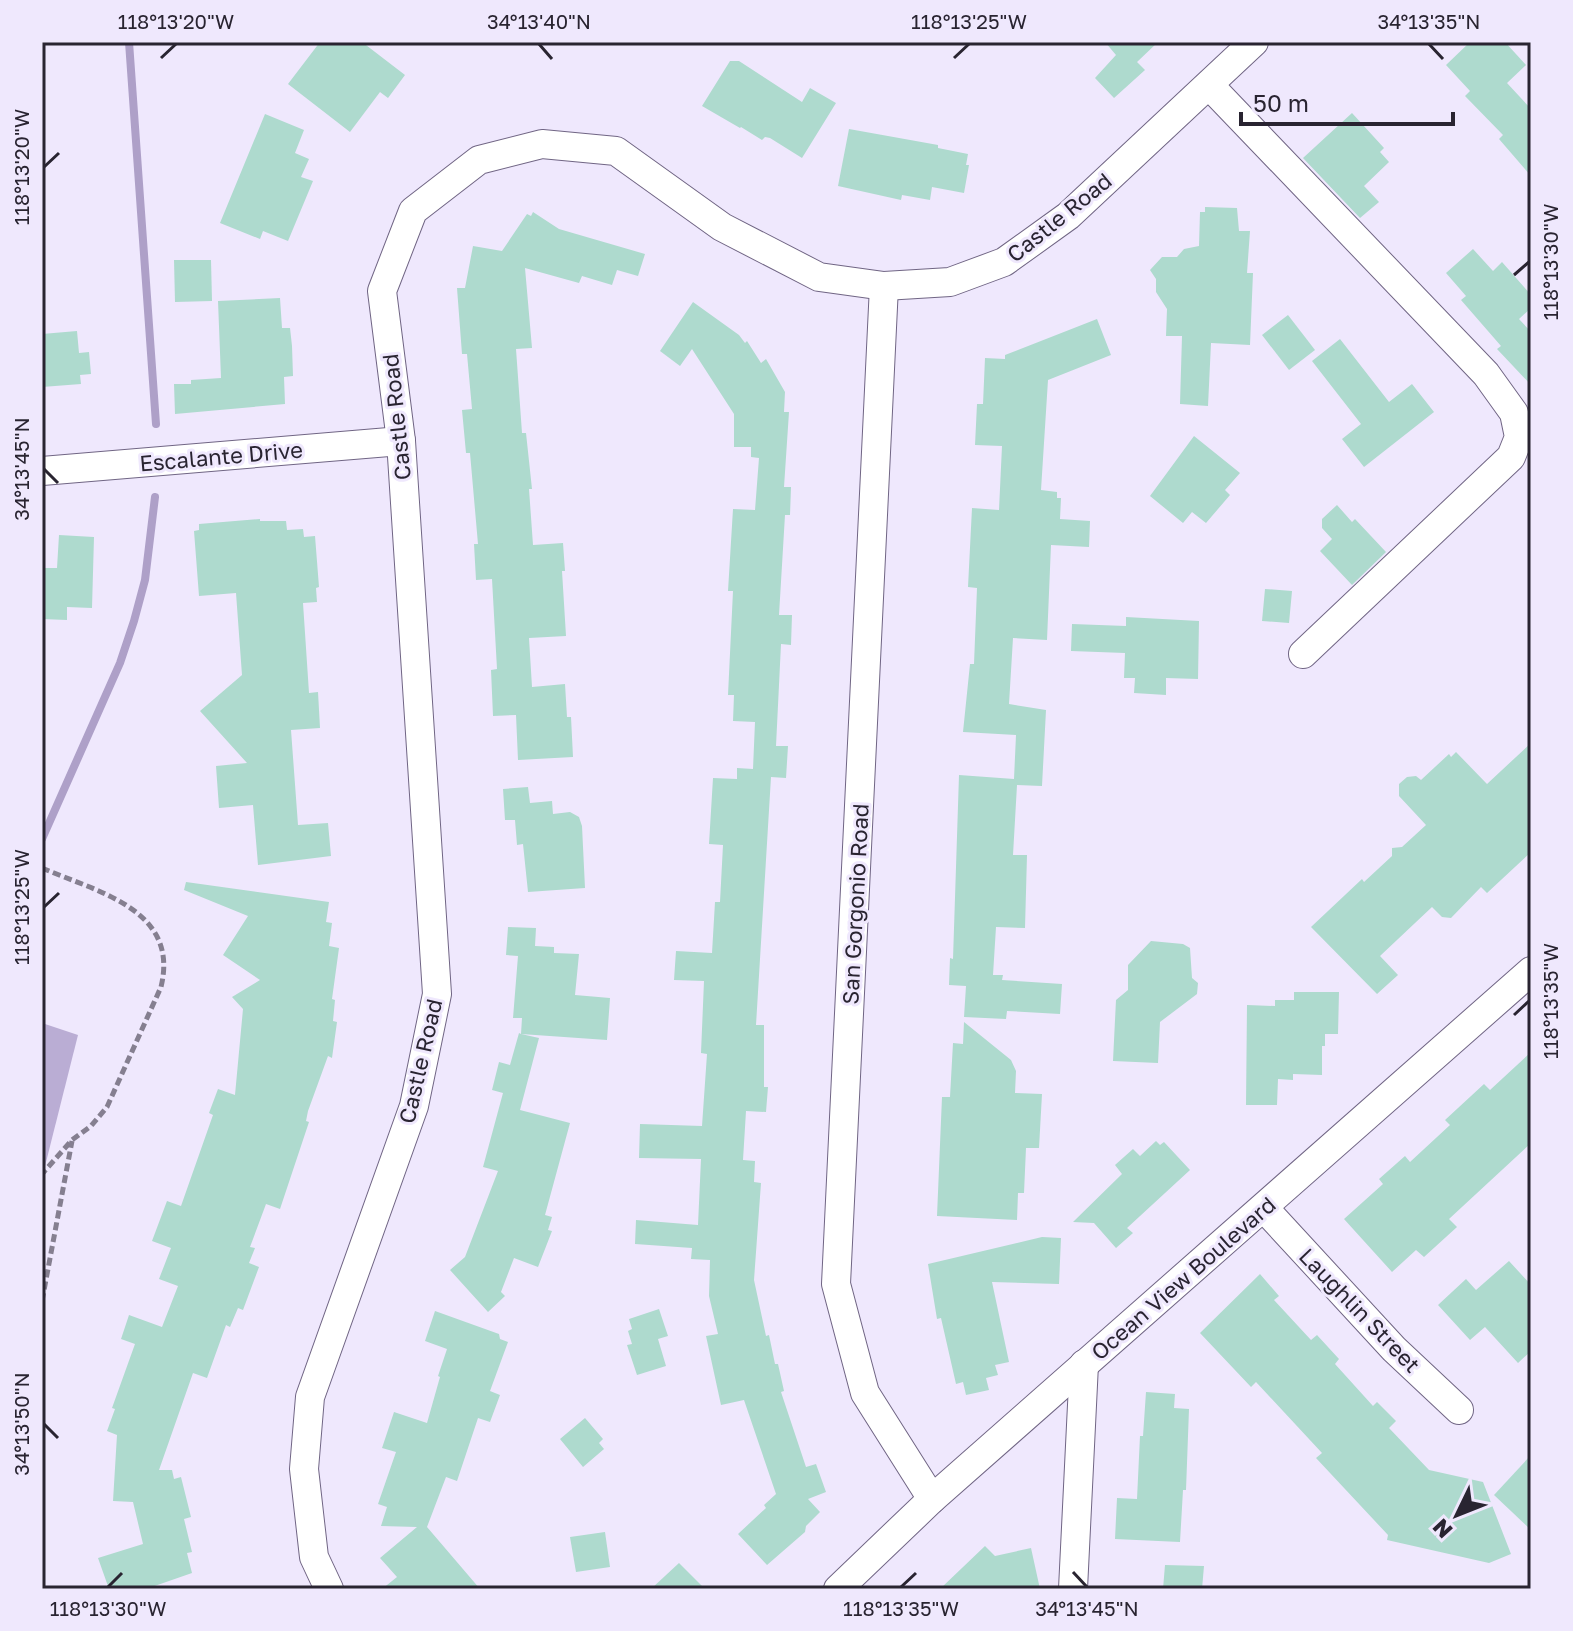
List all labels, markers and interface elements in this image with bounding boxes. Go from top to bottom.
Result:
text: 118°13'20"W [118,9,234,33]
text: 34°13'40"N [487,9,591,33]
text: 118°13'25"W [911,9,1027,33]
text: 34°13'35"N [1378,9,1480,33]
scale bar [1241,76,1453,126]
text: 50 m [1253,88,1309,117]
text: 118°13'20"W [9,109,33,225]
street label: Castle Road [1001,167,1117,267]
text: 118°13'30"W [1538,204,1562,320]
street label: Castle Road [376,353,416,481]
text: 34°13'45"N [9,417,33,521]
street label: Escalante Drive [138,435,304,477]
street label: San Gorgonio Road [836,803,874,1005]
text: 118°13'25"W [9,849,33,965]
text: 118°13'35"W [1538,943,1562,1059]
street label: Castle Road [393,996,447,1126]
street label: Ocean View Boulevard [1085,1191,1281,1365]
street label: Laughlin Street [1294,1242,1426,1378]
text: 34°13'50"N [9,1372,33,1476]
north arrow [1417,1475,1497,1555]
text: N [1426,1514,1458,1544]
text: 118°13'30"W [50,1596,166,1620]
text: 118°13'35"W [843,1596,959,1620]
text: 34°13'45"N [1035,1596,1139,1620]

